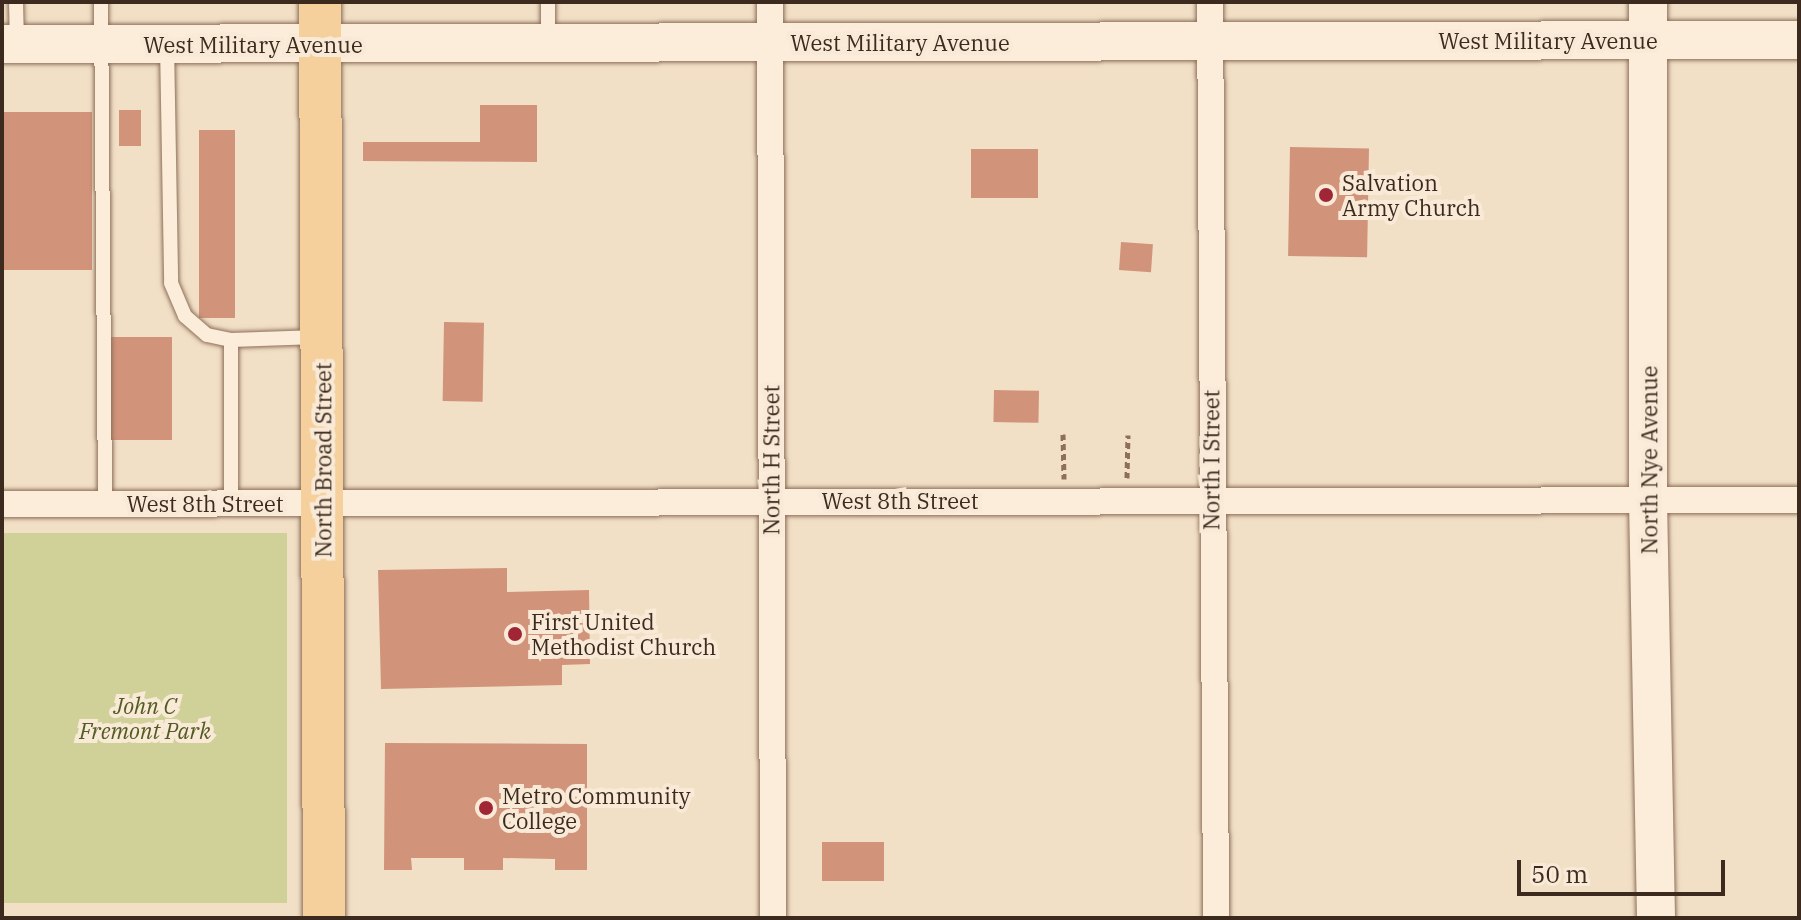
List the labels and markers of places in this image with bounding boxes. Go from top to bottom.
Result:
place label: Salvation Army Church [1342,169,1481,220]
marker: Salvation Army Church [1317,186,1335,204]
place label: First United Methodist Church [531,608,716,660]
marker: First United Methodist Church [506,625,524,643]
place label: Metro Community College [502,782,691,834]
marker: Metro Community College [477,799,495,817]

